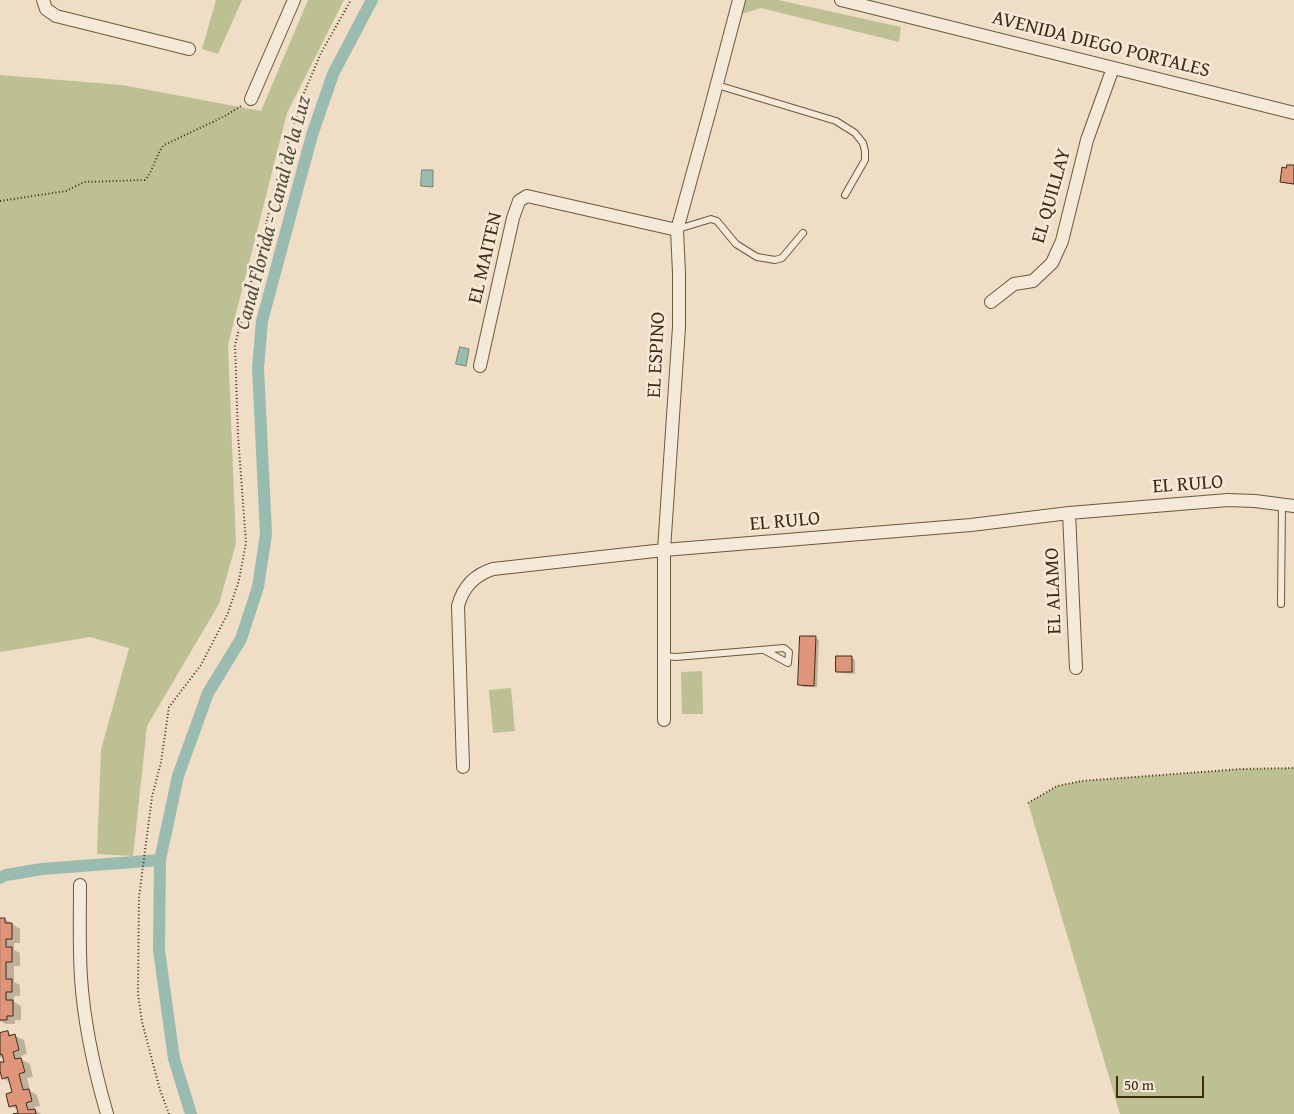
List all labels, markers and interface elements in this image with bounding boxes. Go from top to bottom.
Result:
street label: AVENIDA DIEGO PORTALES [990,6,1212,84]
water label: Canal Florida - Canal de la Luz [231,93,317,333]
street label: EL QUILLAY [1027,146,1077,246]
street label: EL MAITEN [464,210,508,306]
street label: EL ESPINO [643,311,671,399]
street label: EL RULO [1152,471,1224,499]
street label: EL RULO [749,507,821,537]
street label: EL ALAMO [1040,547,1068,635]
scale bar [1119,1066,1206,1098]
text: 50 m [1124,1074,1154,1095]

